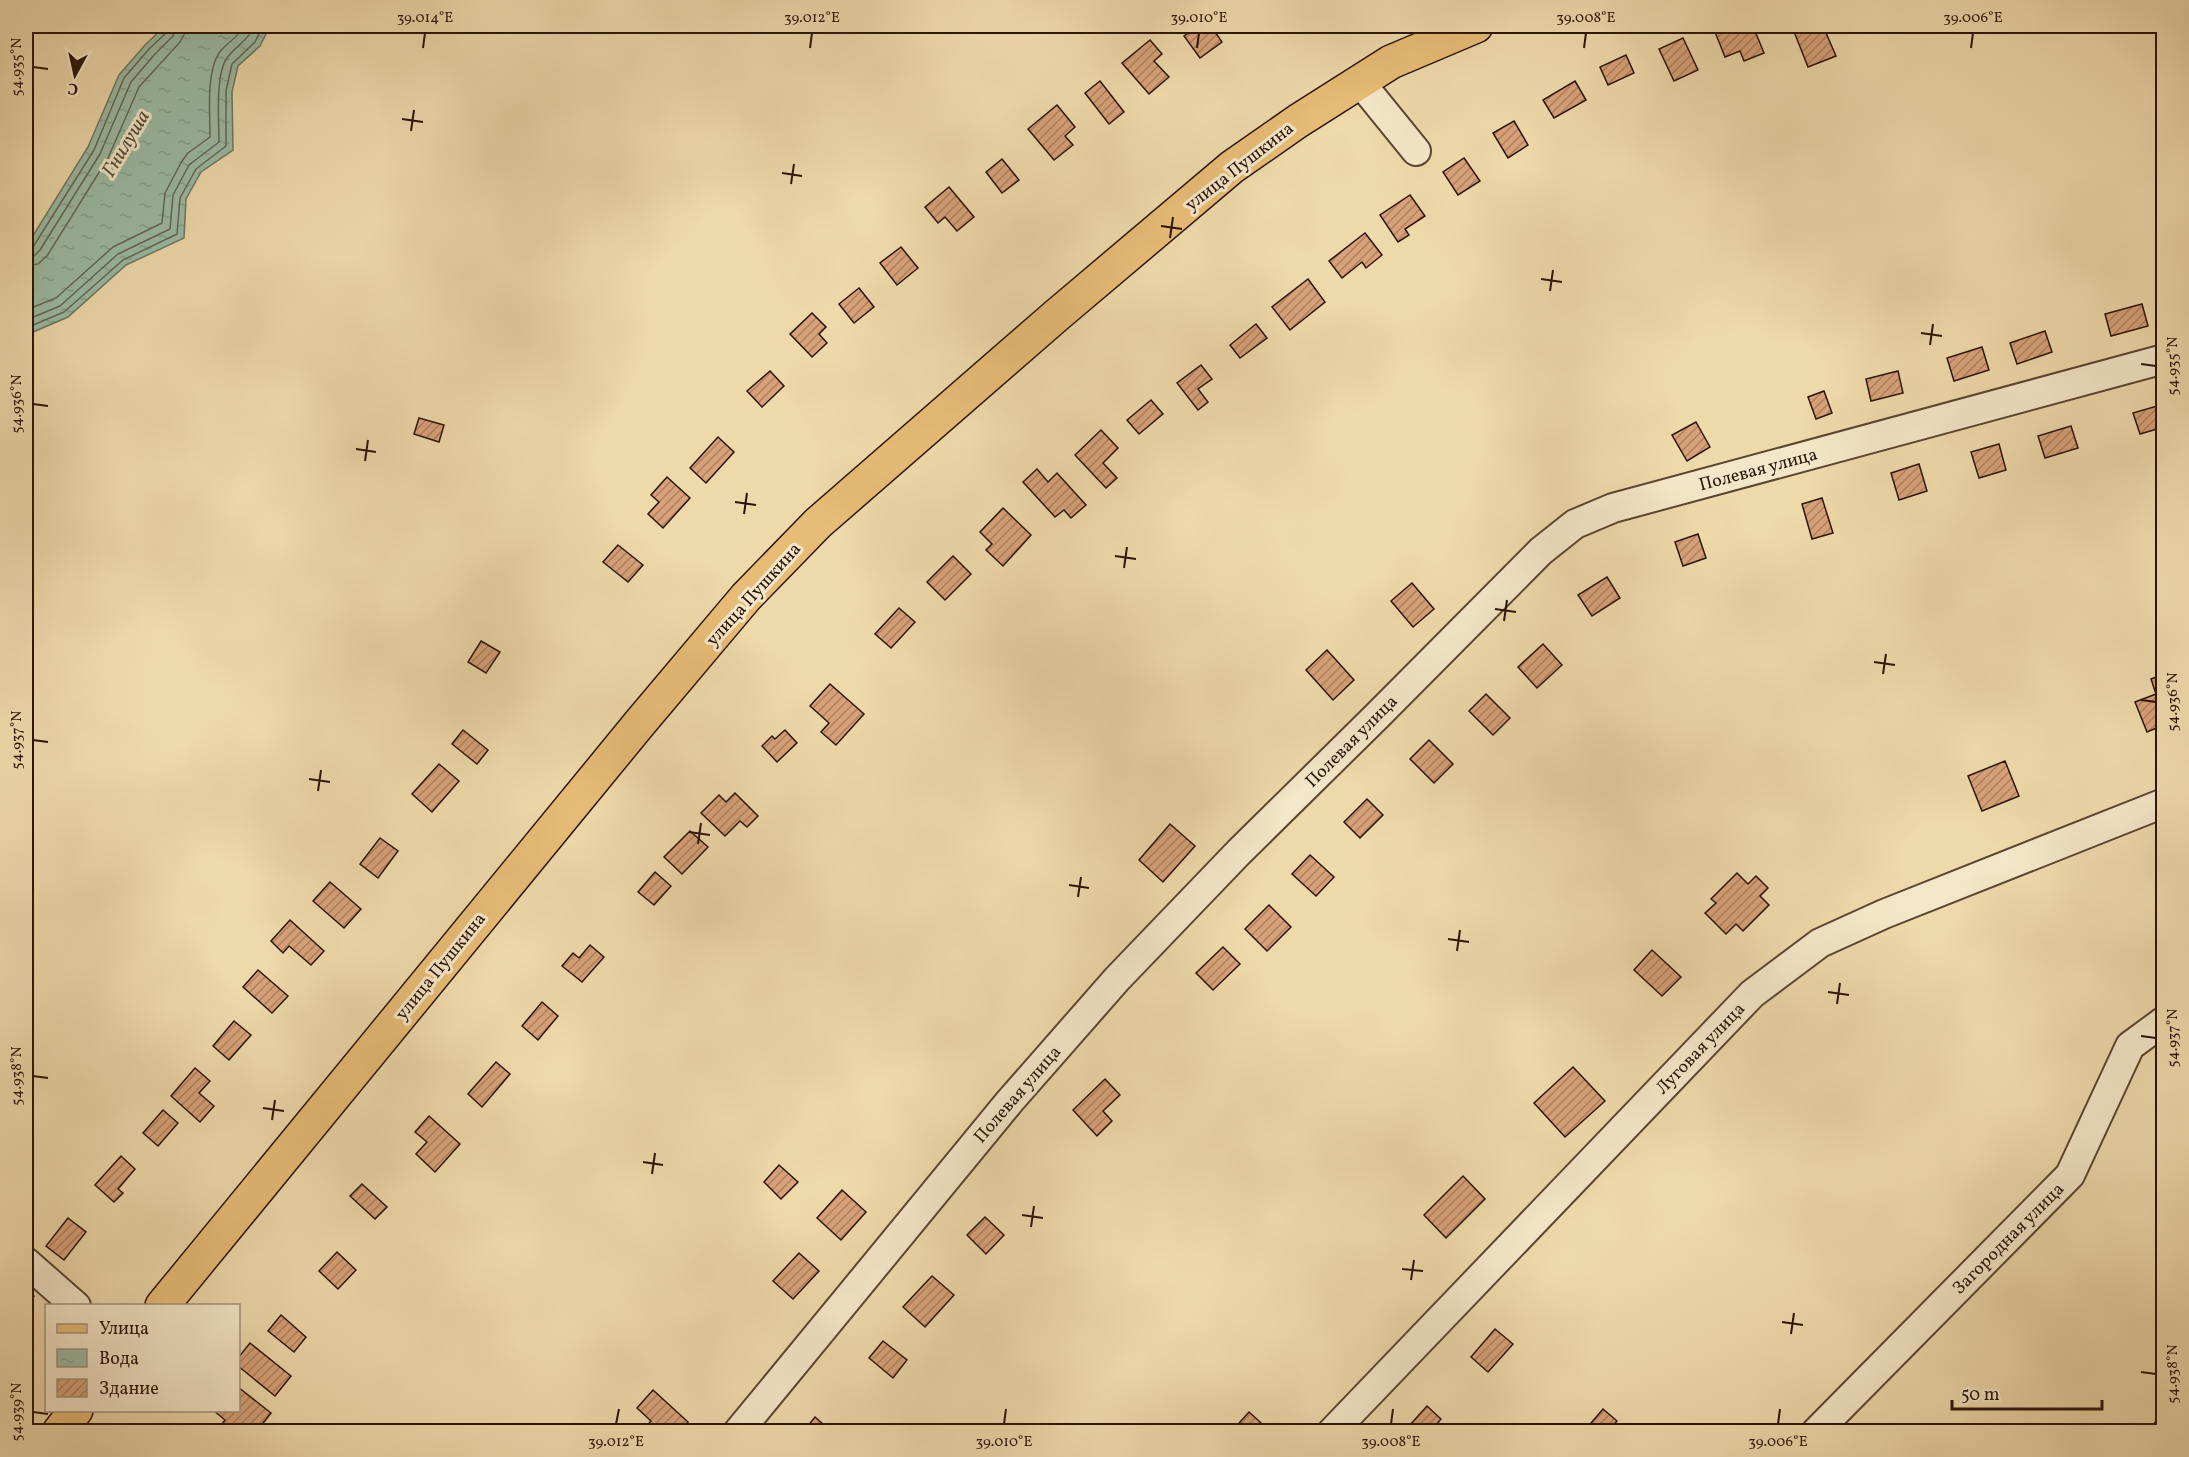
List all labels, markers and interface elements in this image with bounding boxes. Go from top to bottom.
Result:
text: 39.014°E [397,8,453,29]
text: 39.012°E [784,8,840,29]
text: 39.010°E [1171,8,1227,29]
text: 39.008°E [1556,8,1616,29]
text: 39.006°E [1943,8,2003,29]
text: 54.935°N [7,38,28,96]
north arrow [45,45,105,105]
text: С [67,76,80,99]
water label: Гнилуша [96,105,158,183]
street label: улица Пушкина [1180,117,1300,218]
text: 54.935°N [2163,337,2184,395]
text: 54.936°N [7,374,28,434]
street label: Полевая улица [1696,443,1821,498]
street label: улица Пушкина [701,538,807,652]
text: 54.936°N [2163,672,2184,732]
street label: Полевая улица [1300,690,1404,794]
text: 54.937°N [7,711,28,769]
street label: улица Пушкина [390,908,492,1026]
street label: Луговая улица [1651,997,1752,1101]
text: 54.937°N [2163,1009,2184,1067]
street label: Полевая улица [969,1041,1068,1149]
text: 54.938°N [7,1046,28,1106]
street label: Загородная улица [1948,1178,2071,1301]
legend [45,1304,240,1412]
text: Улица [99,1317,149,1342]
text: 54.938°N [2163,1344,2184,1404]
text: Вода [99,1347,139,1372]
scale bar [1952,1373,2102,1411]
text: Здание [99,1377,159,1402]
text: 54.939°N [7,1383,28,1441]
text: 50 m [1961,1383,2000,1408]
text: 39.012°E [588,1432,644,1453]
text: 39.010°E [976,1432,1032,1453]
text: 39.008°E [1361,1432,1421,1453]
text: 39.006°E [1748,1432,1808,1453]

